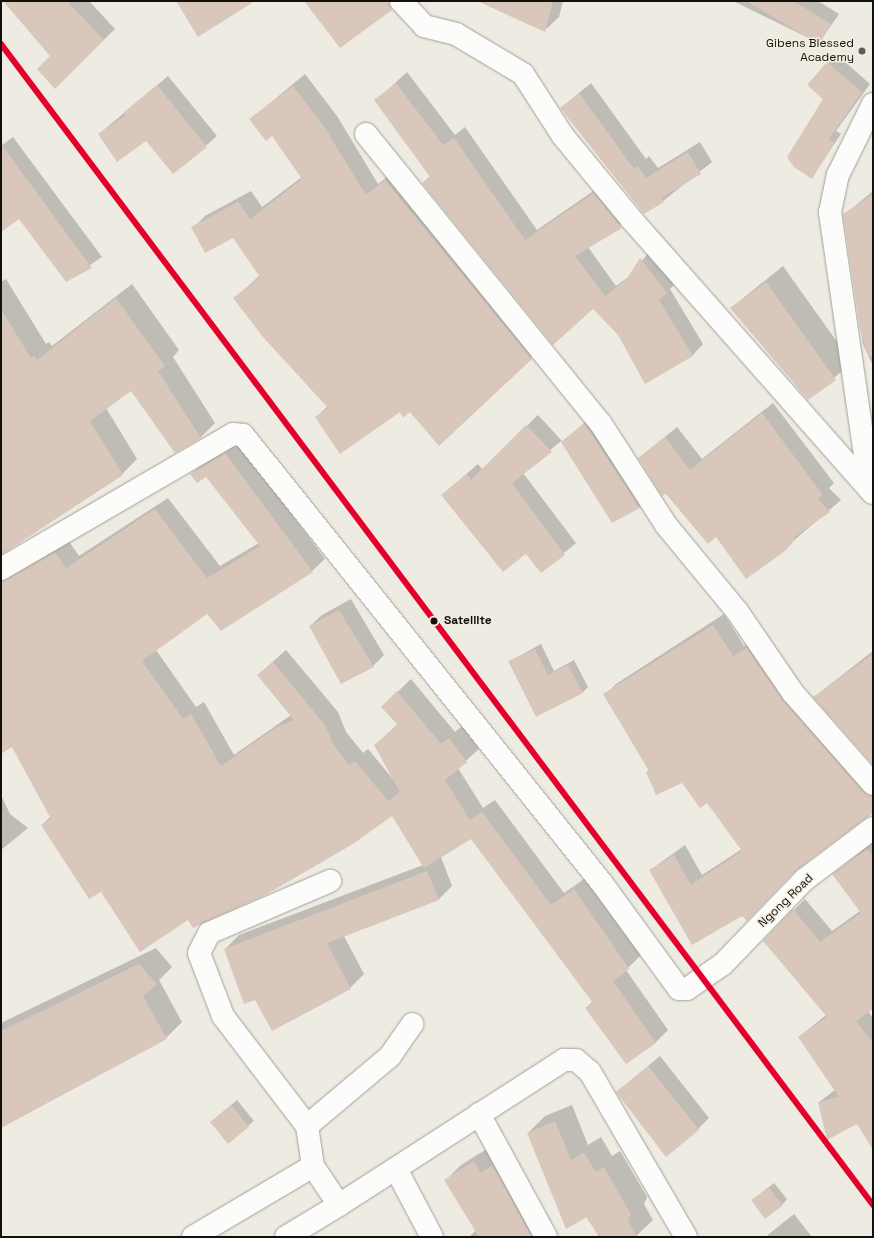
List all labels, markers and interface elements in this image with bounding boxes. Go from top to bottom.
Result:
place label: Gibens Blessed Academy [766,37,854,65]
marker: Gibens Blessed Academy [857,46,867,56]
marker: Satellite [427,614,441,628]
place label: Satellite [444,614,492,628]
street label: Ngong Road [756,871,816,931]

